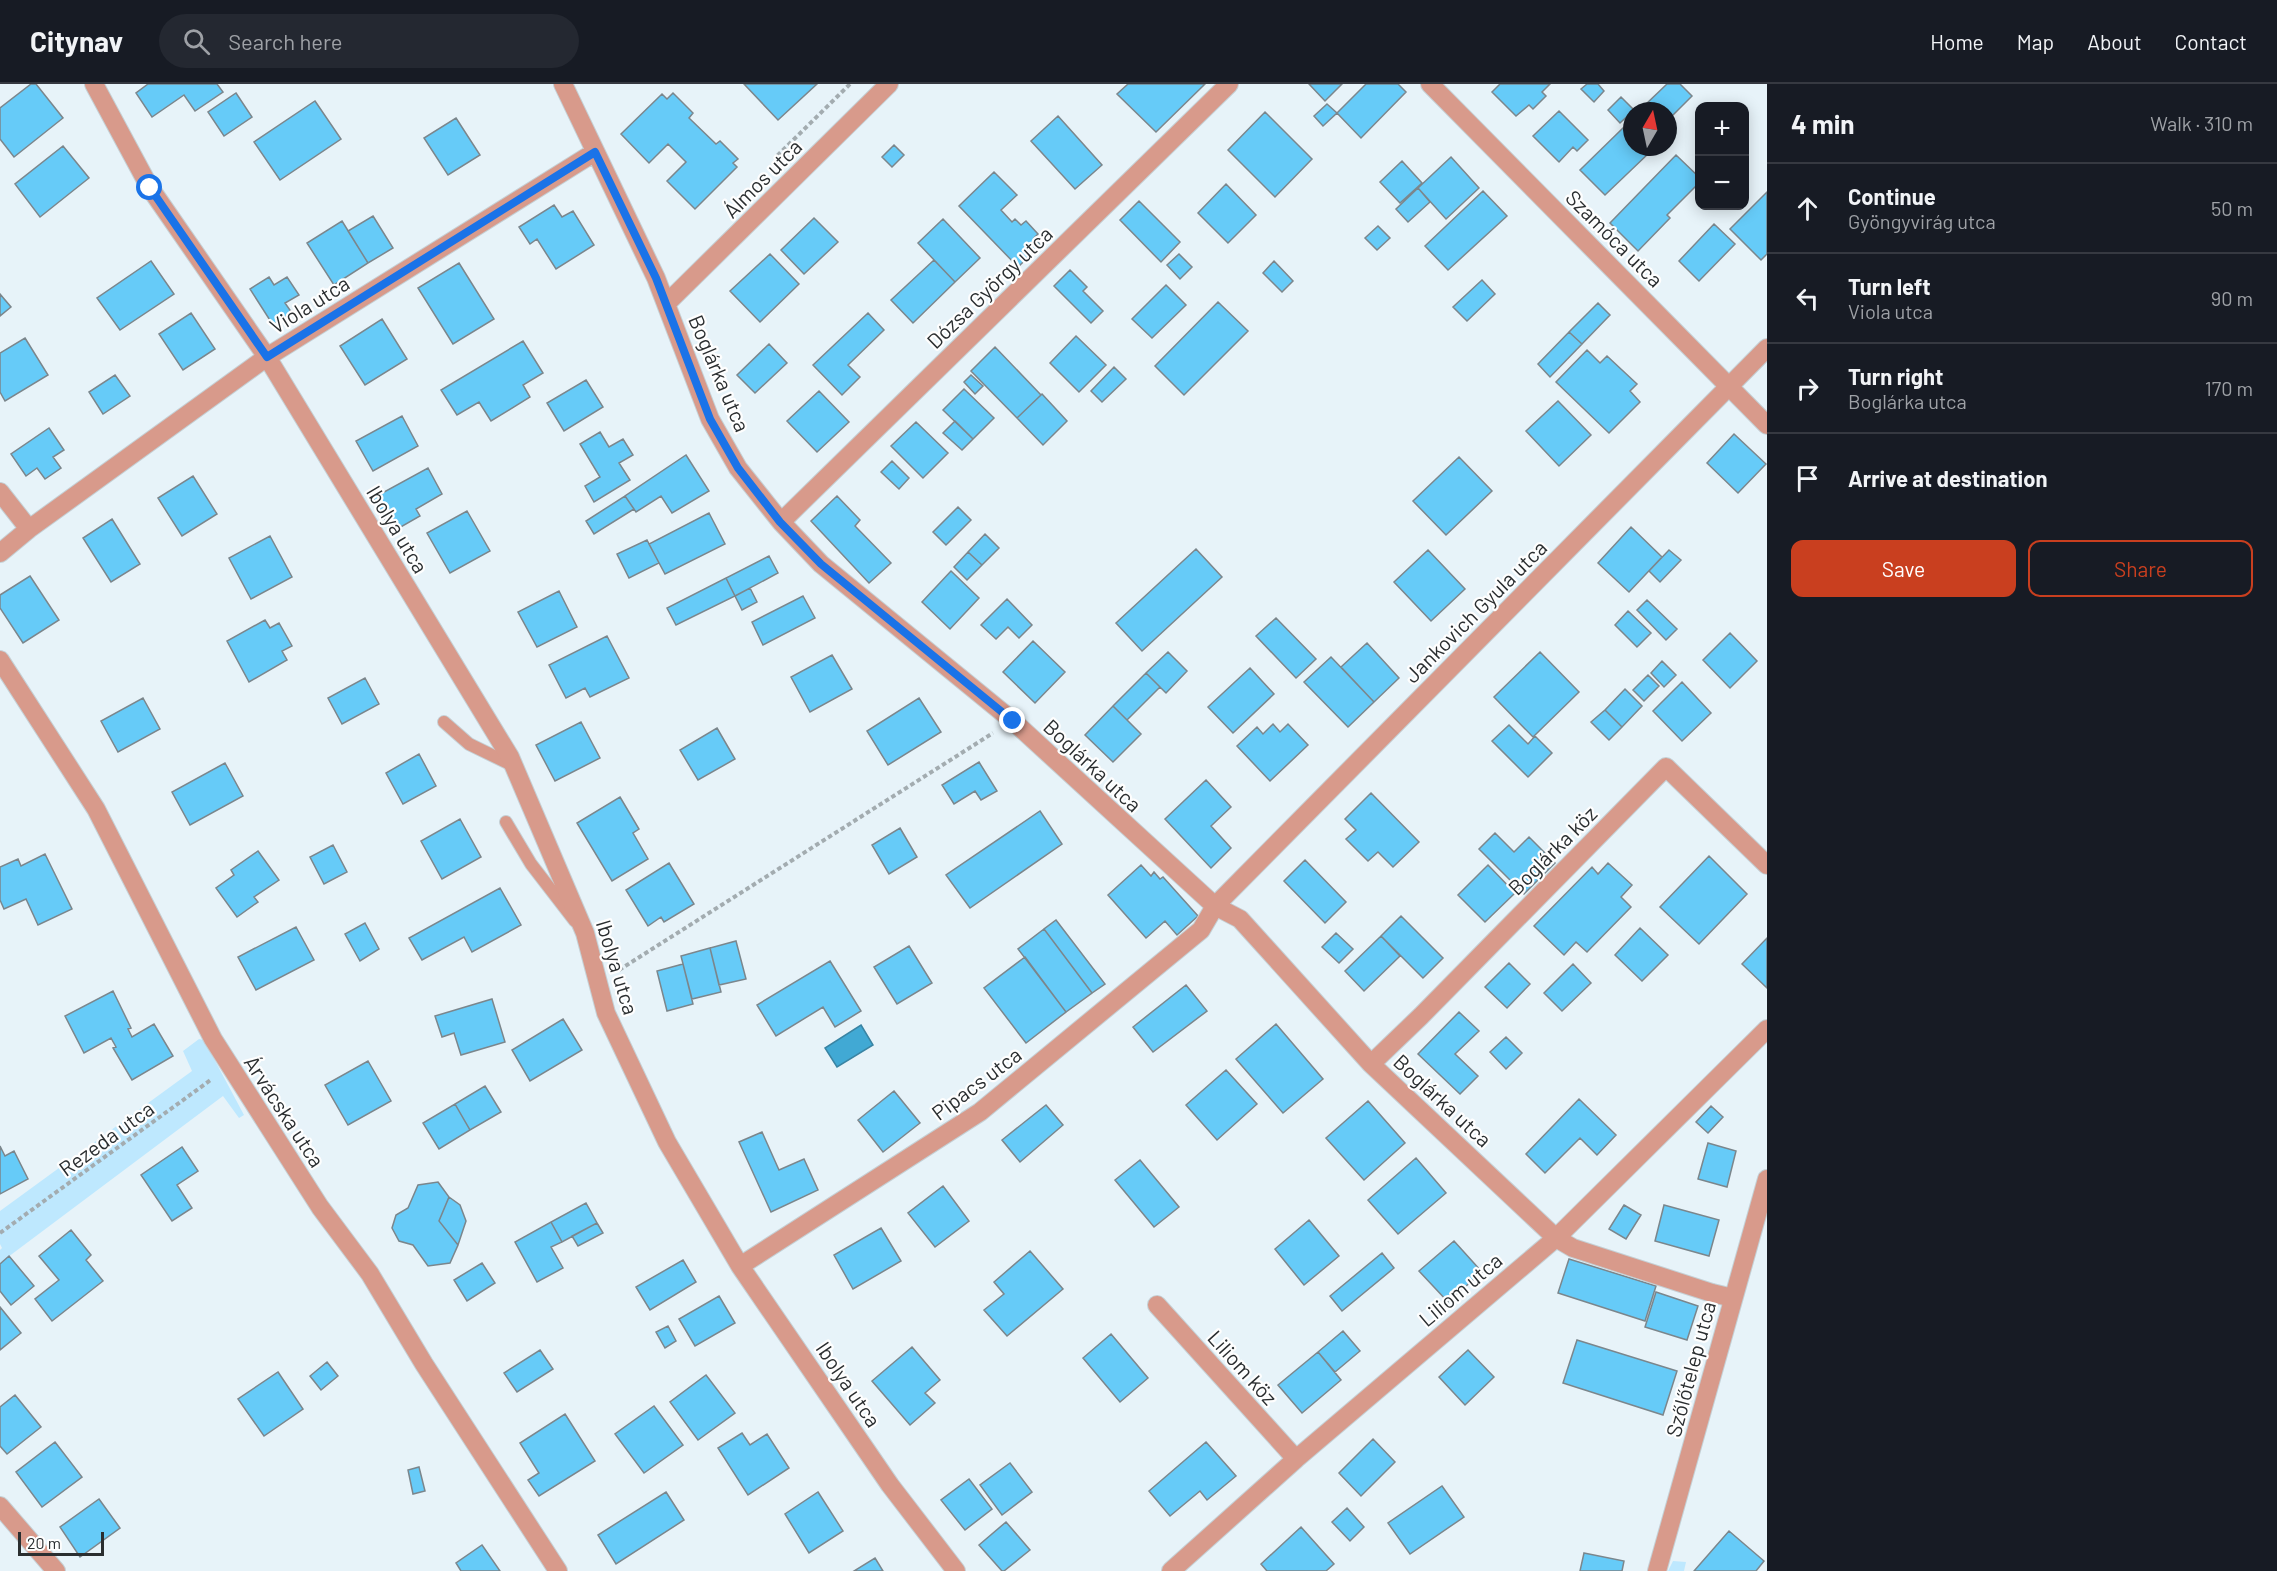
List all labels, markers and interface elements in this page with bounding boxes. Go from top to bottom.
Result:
search box [159,14,579,68]
text: Citynav [30,24,123,58]
icon: search [180,25,213,58]
text: Search here [228,28,343,54]
text: Home [1930,29,1984,54]
text: Map [2017,29,2054,54]
text: About [2087,29,2142,54]
text: Contact [2175,29,2247,54]
north arrow [1623,102,1677,156]
map controls [1695,102,1749,210]
button: + [1695,102,1749,156]
text: 4 min [1791,108,1855,139]
text: Walk · 310 m [2150,111,2253,135]
street label: Álmos utca [718,134,806,222]
button: − [1695,156,1749,210]
route start [136,174,162,200]
text: Continue [1848,183,1936,209]
street label: Szamóca utca [1561,184,1669,292]
icon: ahead [1791,192,1824,225]
text: 50 m [2211,196,2253,220]
text: Gyöngyvirág utca [1848,209,1996,233]
street label: Dózsa György utca [921,221,1057,353]
street label: Viola utca [265,270,353,338]
text: Turn left [1848,273,1931,299]
icon: left [1791,282,1824,315]
text: 90 m [2211,286,2253,310]
text: Viola utca [1848,299,1933,323]
street label: Boglárka utca [684,311,756,435]
text: Turn right [1848,363,1943,389]
icon: right [1791,372,1824,405]
text: 170 m [2205,376,2253,400]
text: Boglárka utca [1848,389,1967,413]
icon: arrive [1791,462,1824,495]
text: Arrive at destination [1848,465,2047,491]
street label: Ibolya utca [362,481,434,577]
street label: Jankovich Gyula utca [1399,535,1551,687]
button: Save [1791,540,2016,597]
button: Share [2028,540,2253,597]
route end [999,707,1025,733]
street label: Boglárka utca [1039,713,1147,817]
street label: Boglárka köz [1502,800,1602,900]
street label: Ibolya utca [592,917,644,1017]
street label: Pipacs utca [926,1041,1026,1125]
street label: Boglárka utca [1389,1048,1497,1152]
street label: Árvácska utca [240,1051,330,1171]
street label: Rezeda utca [54,1095,158,1181]
street label: Liliom utca [1413,1247,1507,1331]
street label: Szőlőtelep utca [1660,1298,1720,1440]
street label: Liliom köz [1203,1325,1283,1409]
street label: Ibolya utca [811,1337,887,1431]
scale bar [18,1529,104,1556]
text: 20 m [27,1533,61,1552]

